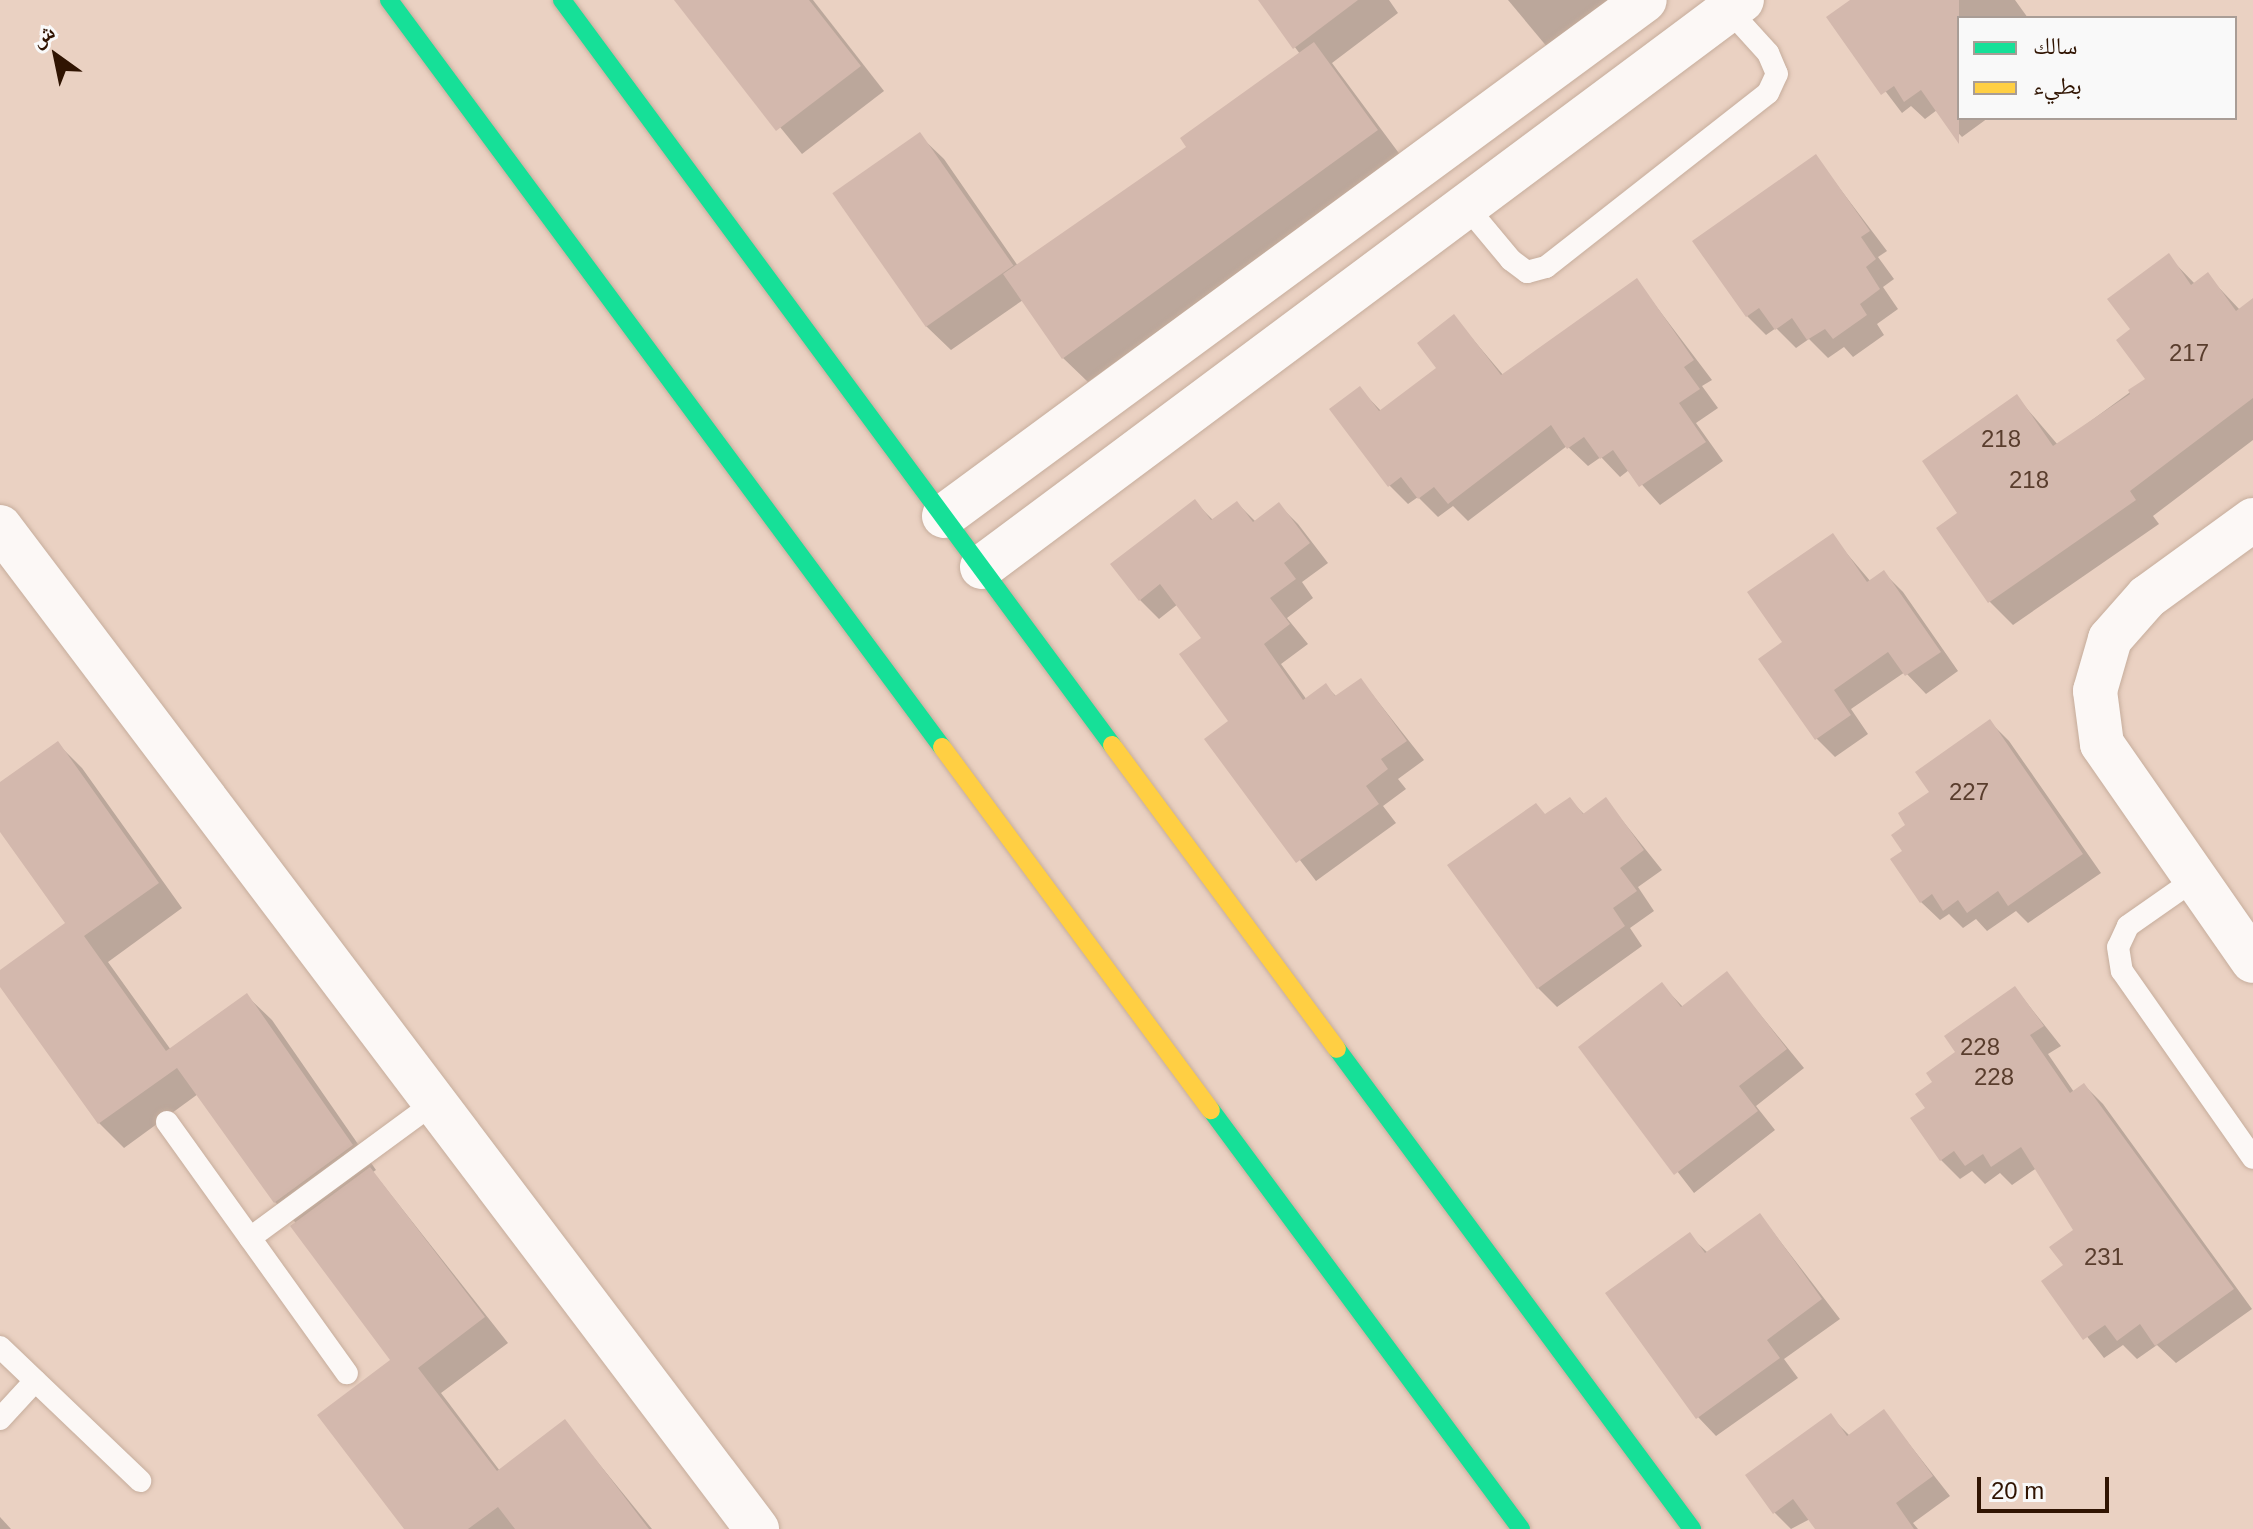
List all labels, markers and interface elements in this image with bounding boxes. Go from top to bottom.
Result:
north arrow [16,16,96,96]
legend [1957,16,2237,120]
text: ش [26,19,59,52]
text: سالك [2033,32,2078,59]
text: بطيء [2033,72,2082,99]
house number: 217 [2169,339,2209,367]
house number: 218 [1981,425,2021,453]
house number: 218 [2009,466,2049,494]
house number: 227 [1949,778,1989,806]
house number: 228 [1960,1033,2000,1061]
house number: 228 [1974,1063,2014,1091]
house number: 231 [2084,1243,2124,1271]
scale bar [1981,1461,2113,1511]
text: 20 m [1991,1477,2044,1504]

